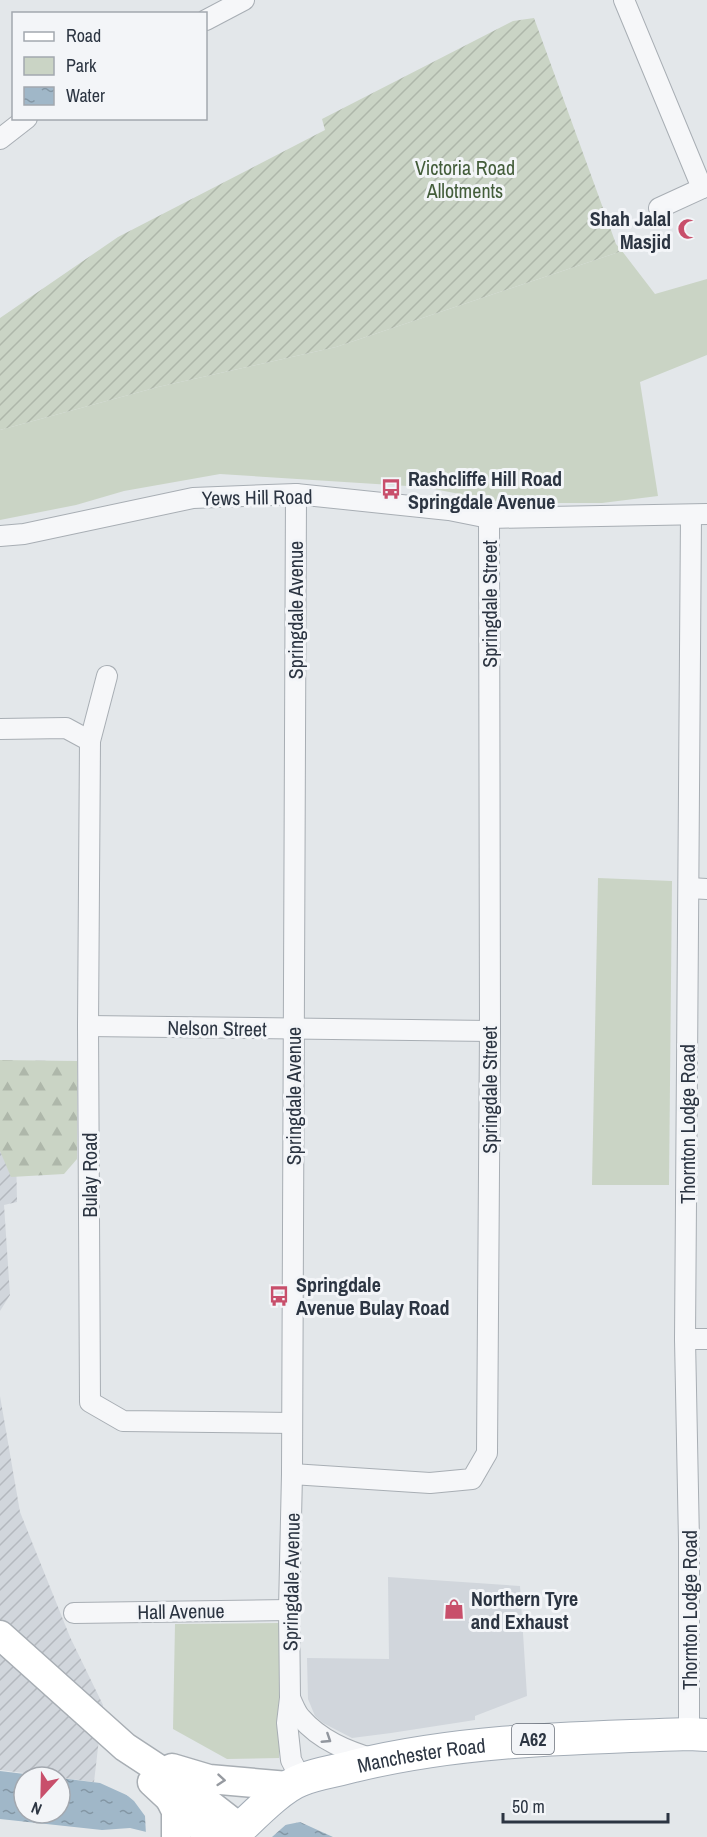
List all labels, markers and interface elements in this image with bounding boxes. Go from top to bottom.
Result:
legend [12,12,207,120]
text: Road [66,23,101,48]
text: Park [66,53,97,78]
text: Water [66,83,105,108]
park label: Victoria Road Allotments [415,154,515,204]
place label: Shah Jalal Masjid [590,205,671,255]
mosque icon: Shah Jalal Masjid [676,217,700,241]
place label: Rashcliffe Hill Road Springdale Avenue [408,465,562,515]
bus stop icon: Rashcliffe Hill Road Springdale Avenue [379,477,403,501]
street label: Yews Hill Road [201,483,313,511]
street label: Springdale Street [476,540,503,668]
street label: Springdale Avenue [282,541,309,679]
street label: Nelson Street [167,1014,267,1042]
street label: Springdale Street [476,1026,503,1154]
street label: Springdale Avenue [280,1027,307,1165]
street label: Thornton Lodge Road [674,1044,701,1204]
street label: Bulay Road [76,1133,103,1217]
place label: Springdale Avenue Bulay Road [296,1271,449,1321]
bus stop icon: Springdale Avenue Bulay Road [267,1284,291,1308]
street label: Springdale Avenue [276,1513,306,1651]
street label: Thornton Lodge Road [676,1530,703,1690]
place label: Northern Tyre and Exhaust [471,1585,578,1635]
street label: Hall Avenue [137,1597,225,1625]
shop icon: Northern Tyre and Exhaust [442,1597,466,1621]
road number: A62 [512,1724,554,1754]
one-way arrow [321,1731,331,1743]
street label: Manchester Road [355,1731,487,1778]
north arrow [12,1765,72,1825]
one-way arrow [216,1774,225,1787]
scale bar [503,1786,668,1824]
text: 50 m [512,1794,545,1819]
text: N [28,1797,45,1821]

